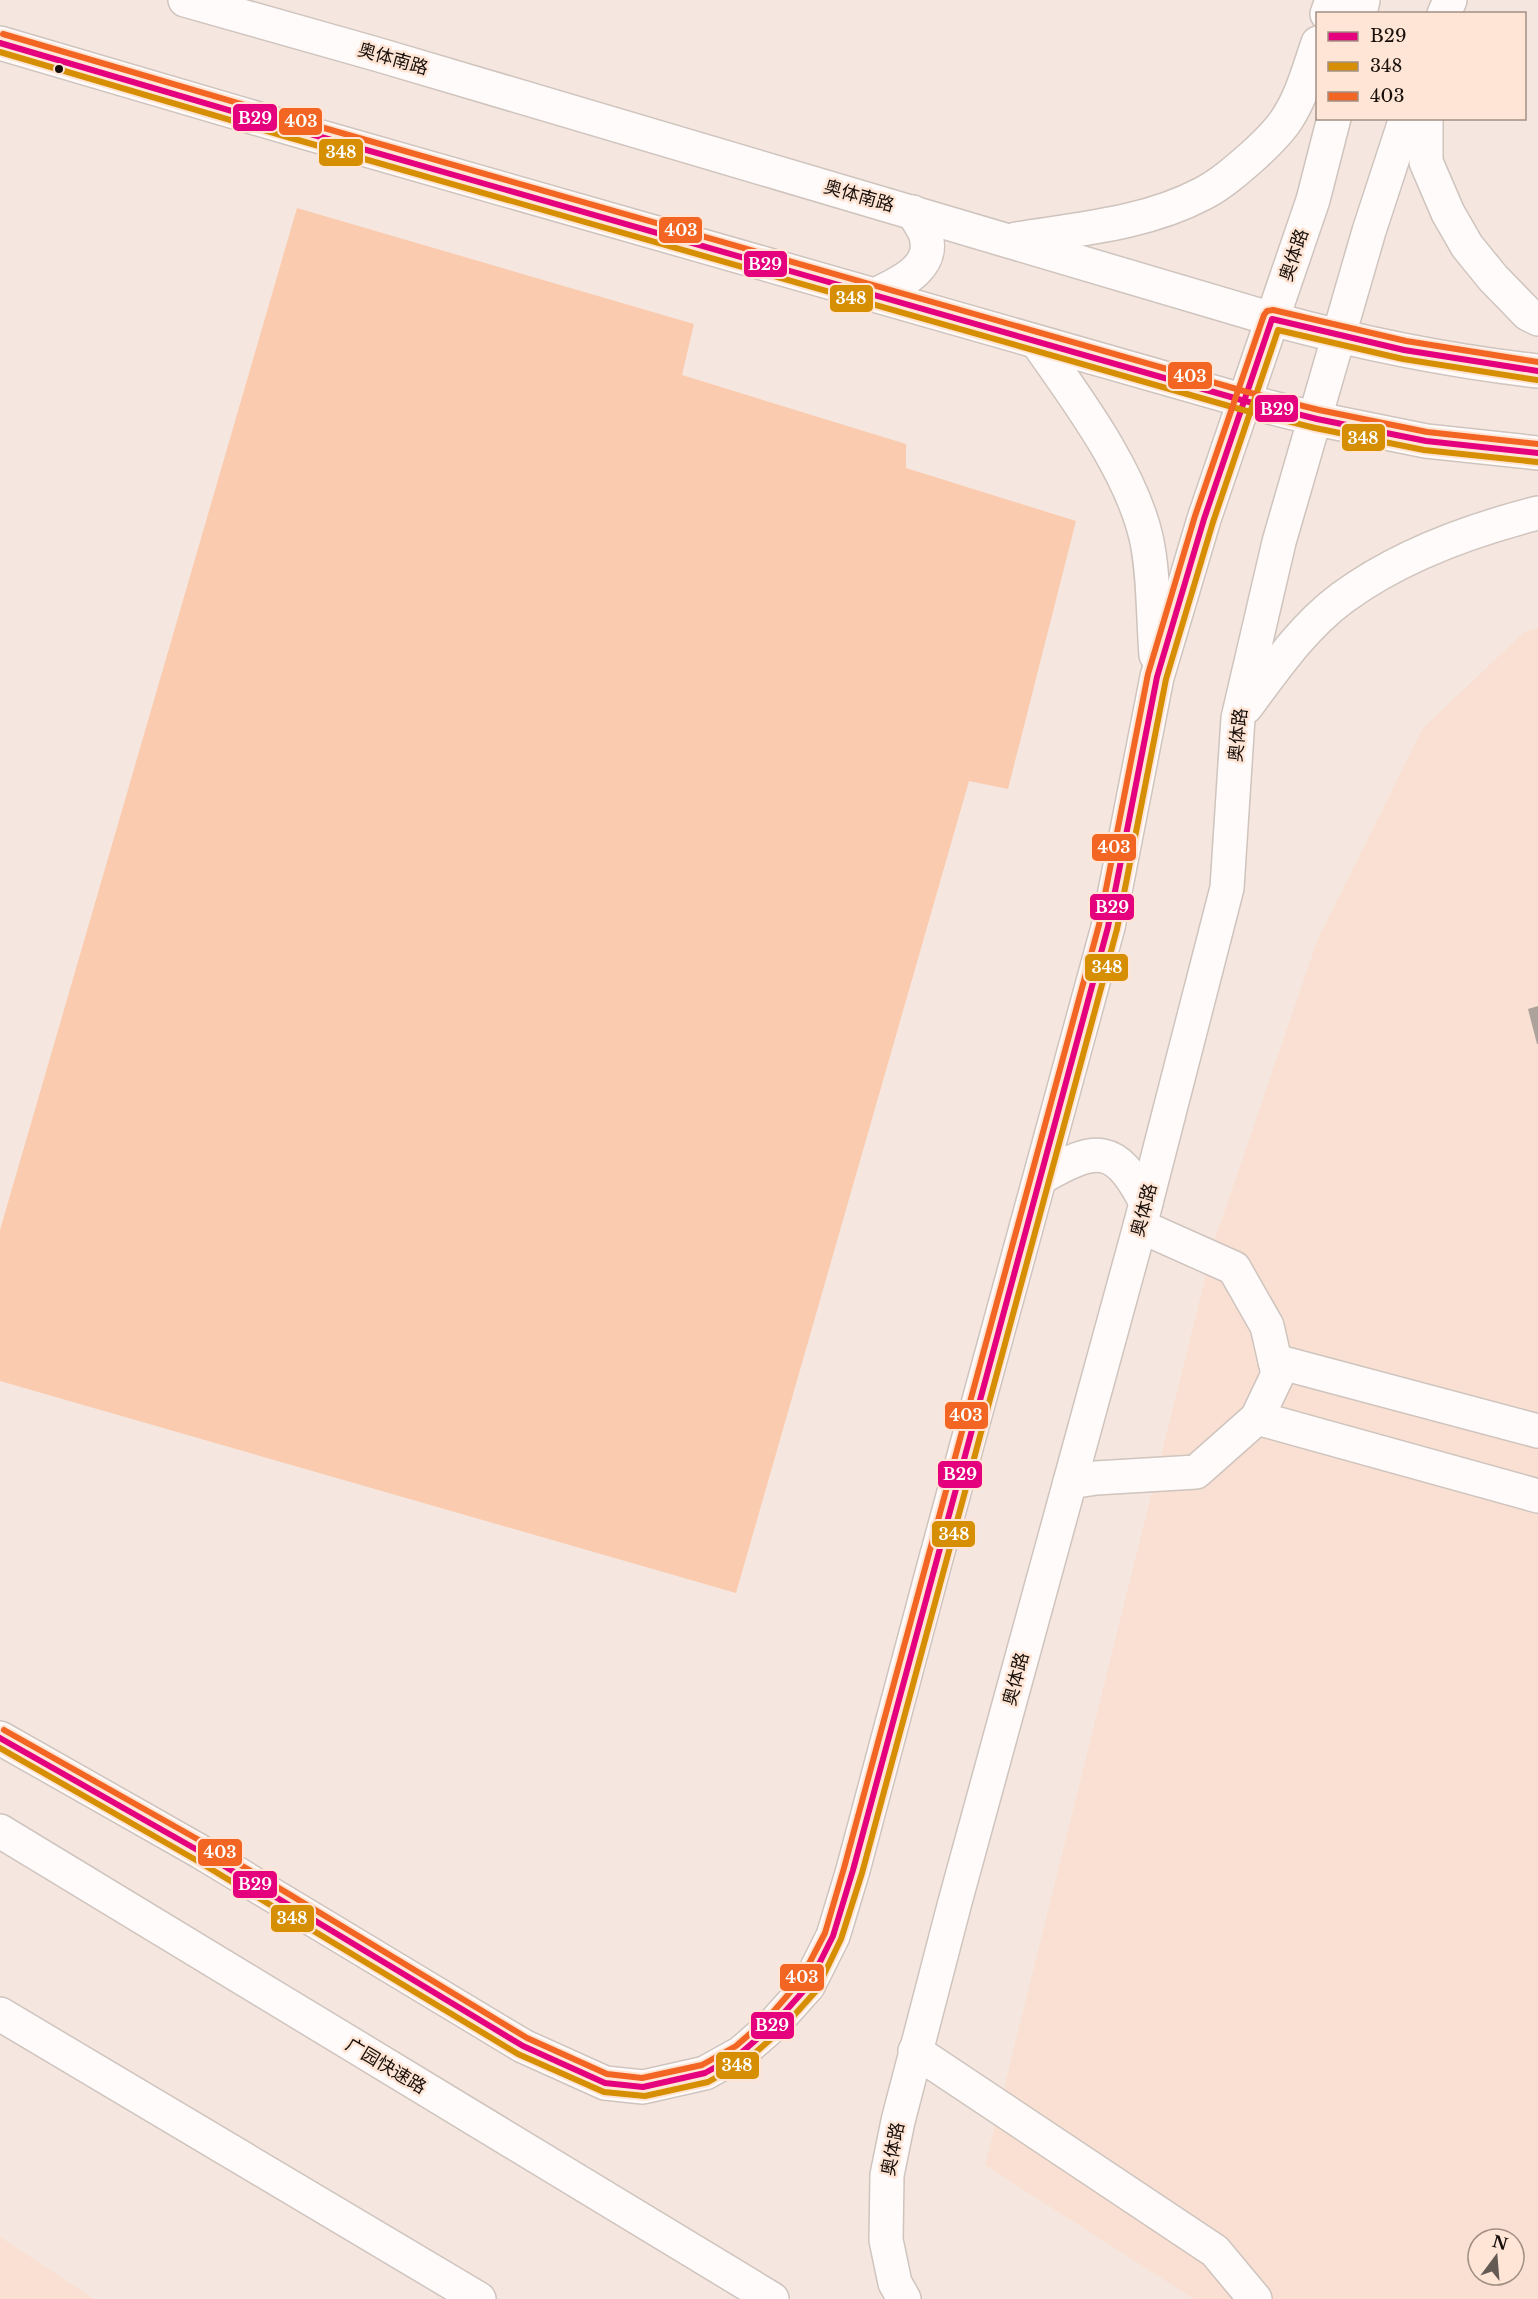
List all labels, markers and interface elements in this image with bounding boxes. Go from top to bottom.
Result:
legend [1316,12,1526,120]
text: B29 [1370,25,1406,47]
street label: 奥体南路 [355,39,431,79]
text: 348 [1370,55,1403,77]
unlabelled marker [53,63,65,75]
text: 403 [1370,85,1404,107]
line badge: B29 [232,103,278,132]
line badge: 403 [278,107,323,136]
text: B29 [238,108,272,128]
text: 403 [285,111,317,131]
line badge: 348 [318,138,364,167]
text: 348 [326,142,356,162]
street label: 奥体南路 [821,176,897,216]
line badge: 403 [658,216,703,244]
text: 403 [665,220,697,240]
street label: 奥体路 [1275,226,1313,284]
line badge: B29 [743,250,788,278]
text: B29 [748,254,782,274]
line badge: 348 [829,284,874,313]
text: 348 [836,288,866,308]
line badge: 403 [1167,361,1213,390]
text: 403 [1174,366,1206,386]
line badge: B29 [1254,394,1299,423]
text: B29 [1260,399,1294,419]
line badge: 348 [1341,423,1386,452]
text: 348 [1348,428,1378,448]
street label: 奥体路 [1224,707,1252,763]
line badge: 403 [1091,833,1137,862]
text: 403 [1098,837,1130,857]
line badge: B29 [1089,893,1135,921]
text: B29 [1095,897,1129,917]
line badge: 348 [1084,953,1129,982]
text: 348 [1092,957,1122,977]
street label: 奥体路 [1126,1181,1162,1239]
line badge: 403 [944,1401,989,1430]
text: 403 [950,1405,982,1425]
line badge: B29 [937,1460,983,1489]
text: B29 [943,1464,977,1484]
line badge: 348 [931,1520,976,1548]
text: 348 [939,1524,969,1544]
street label: 奥体路 [998,1650,1034,1708]
line badge: 403 [197,1838,243,1867]
text: 403 [204,1842,236,1862]
line badge: B29 [232,1870,278,1899]
text: B29 [238,1874,272,1894]
line badge: 348 [270,1904,315,1933]
text: 348 [277,1908,307,1928]
line badge: 403 [779,1963,825,1992]
text: 403 [786,1967,818,1987]
line badge: B29 [750,2011,795,2040]
text: B29 [755,2015,789,2035]
street label: 广园快速路 [342,2033,430,2099]
line badge: 348 [715,2051,760,2080]
text: 348 [722,2055,752,2075]
street label: 奥体路 [877,2120,909,2178]
north arrow [1466,2227,1526,2287]
text: N [1490,2231,1510,2254]

